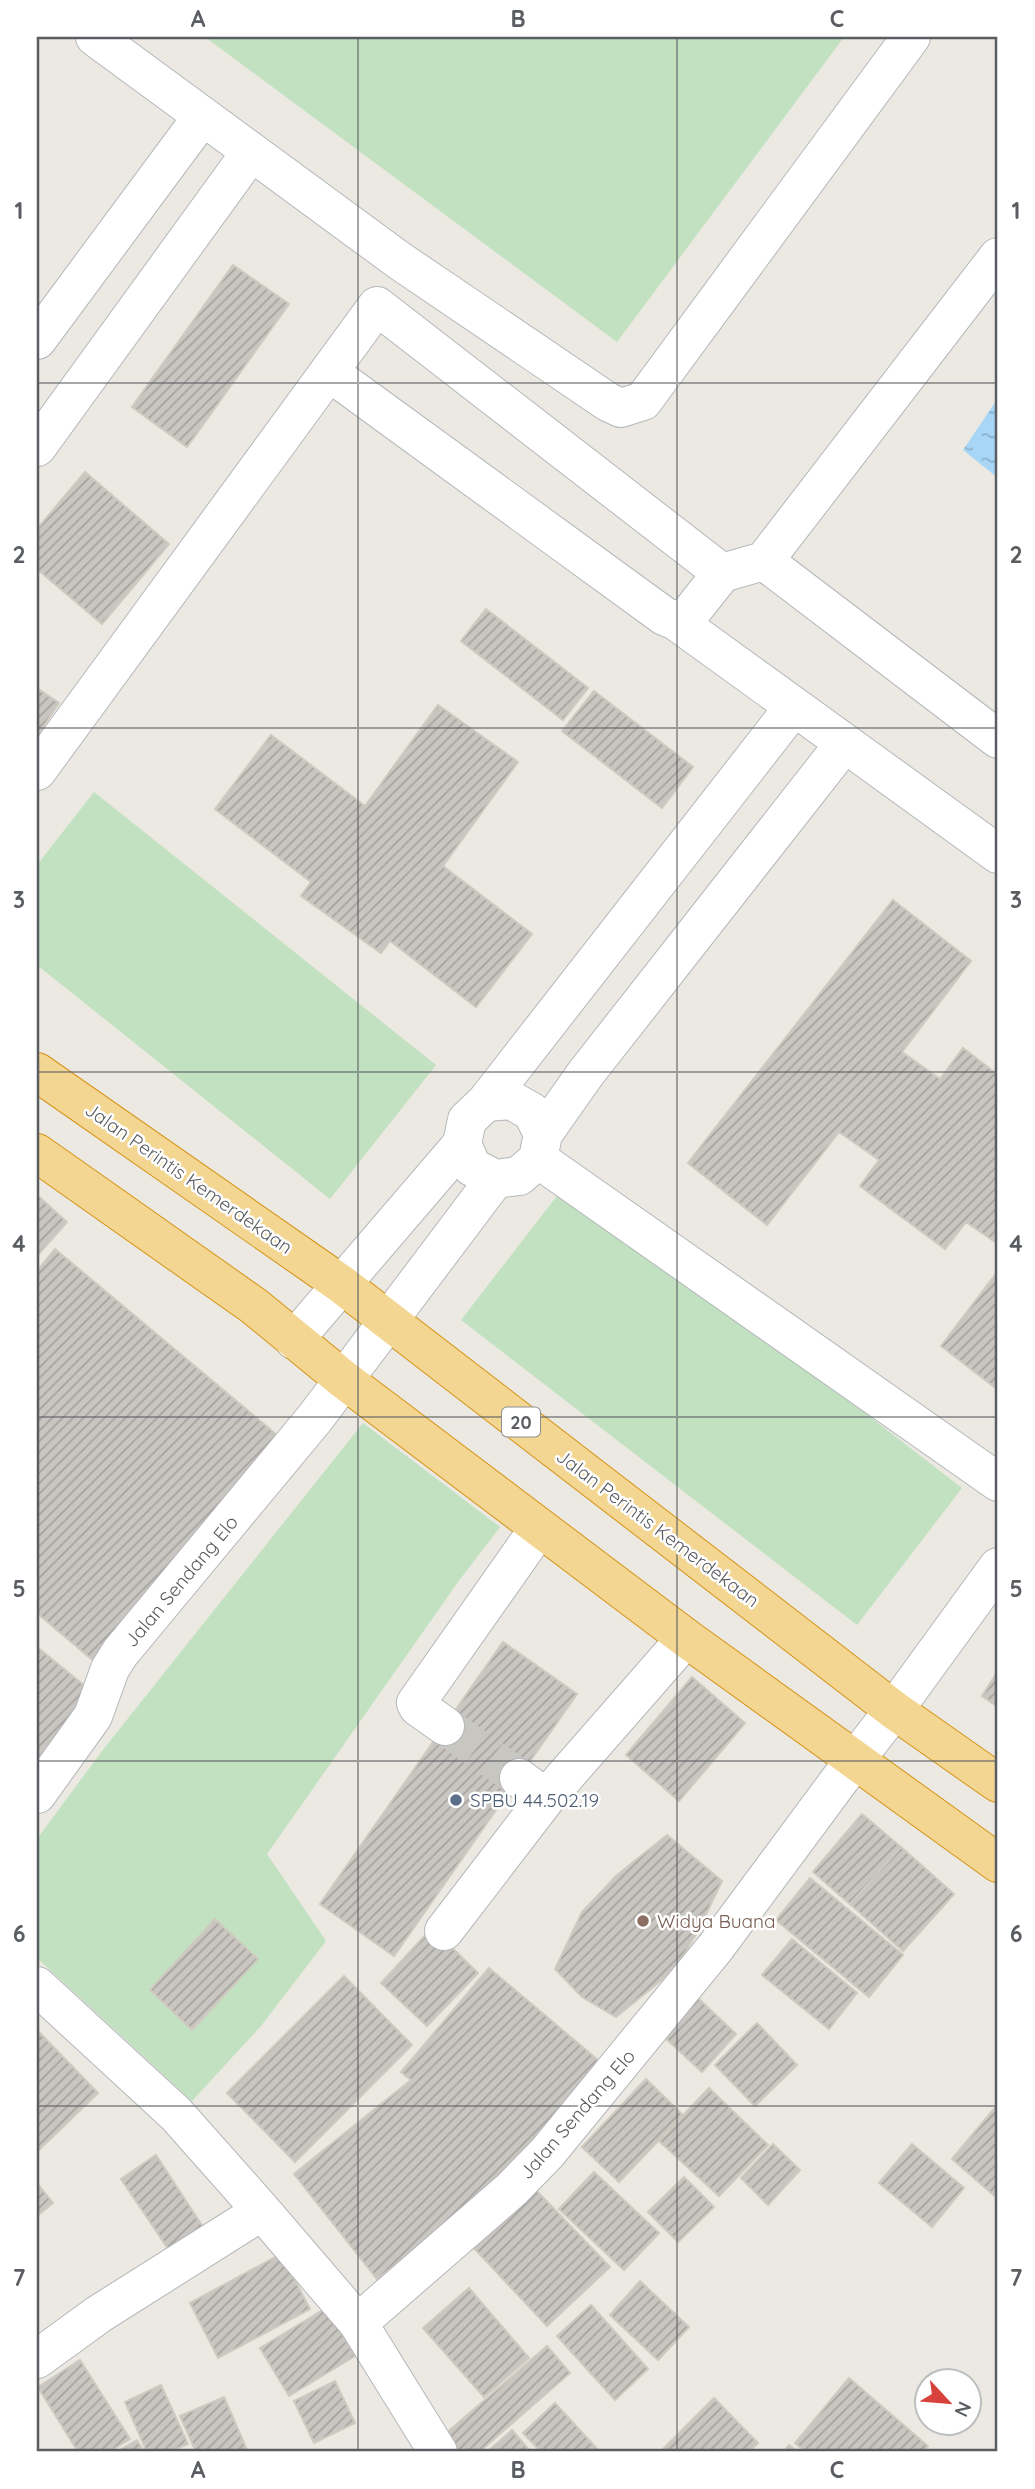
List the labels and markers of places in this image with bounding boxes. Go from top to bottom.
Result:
place label: SPBU 44.502.19 [470,1788,599,1812]
marker: SPBU 44.502.19 [448,1792,464,1808]
place label: Widya Buana [657,1909,776,1933]
marker: Widya Buana [635,1913,651,1929]

